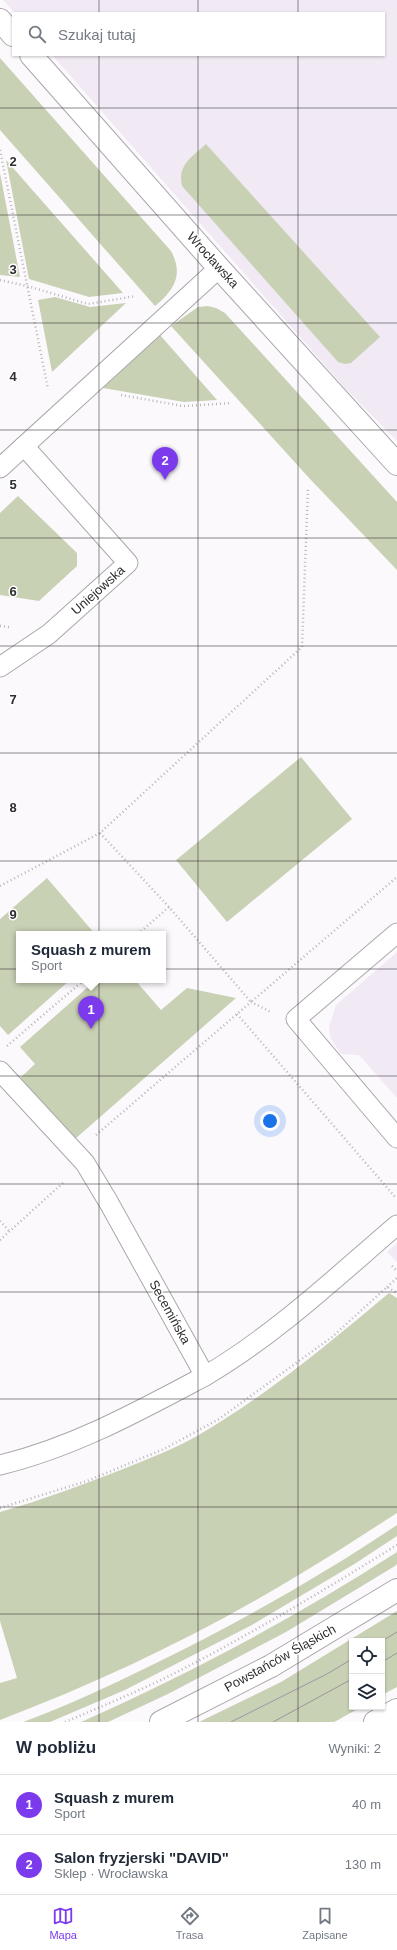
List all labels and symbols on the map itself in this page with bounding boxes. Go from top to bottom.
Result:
text: 2 [9,154,17,169]
street label: Wrocławska [184,229,242,292]
text: 3 [9,262,17,277]
text: 4 [9,369,17,384]
pin: 2 [152,447,178,480]
text: 5 [9,477,17,492]
street label: Uniejowska [68,562,128,618]
text: 6 [9,584,17,599]
text: 7 [9,692,17,707]
text: 8 [9,800,17,815]
text: 9 [9,907,17,922]
pin: 1 [78,996,104,1029]
your location [260,1111,280,1131]
street label: Secemińska [146,1277,194,1347]
street label: Powstańców Śląskich [222,1621,338,1695]

